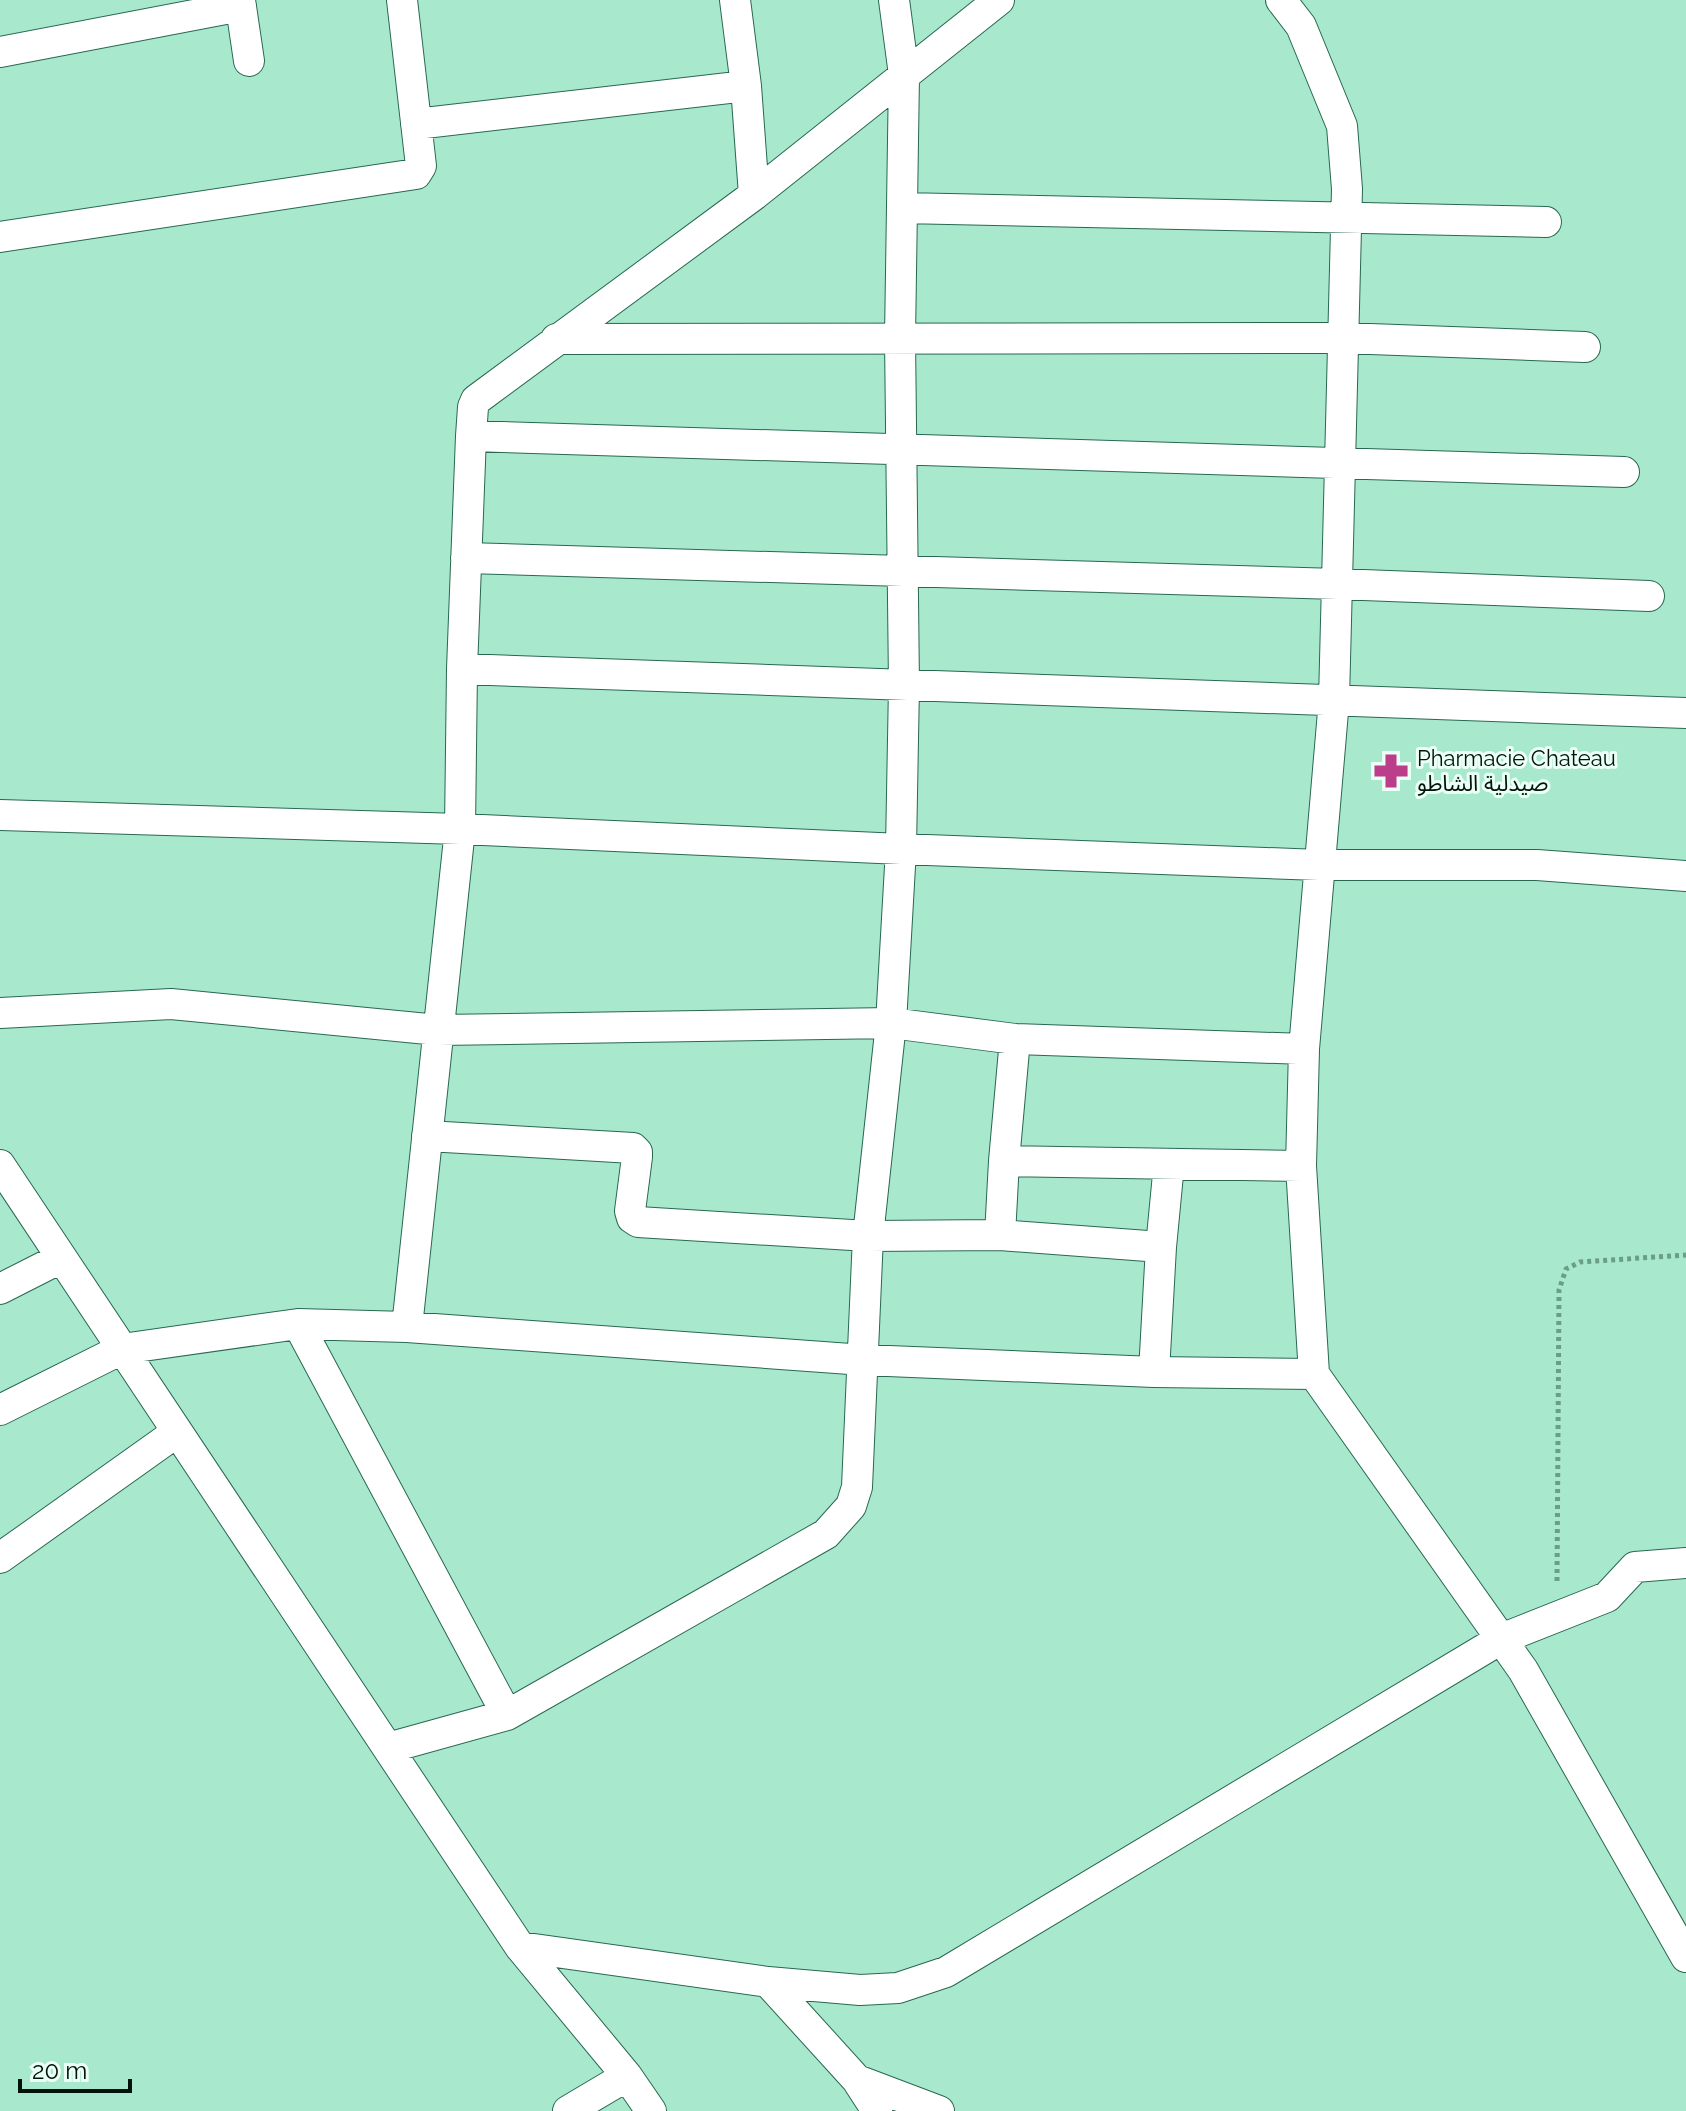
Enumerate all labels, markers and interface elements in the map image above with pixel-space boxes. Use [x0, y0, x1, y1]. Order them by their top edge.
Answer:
place label: Pharmacie Chateau صيدلية الشاطو [1417, 745, 1616, 796]
pharmacy icon: Pharmacie Chateau صيدلية الشاطو [1372, 752, 1410, 790]
scale bar [20, 2043, 130, 2093]
text: 20 m [32, 2056, 87, 2085]

